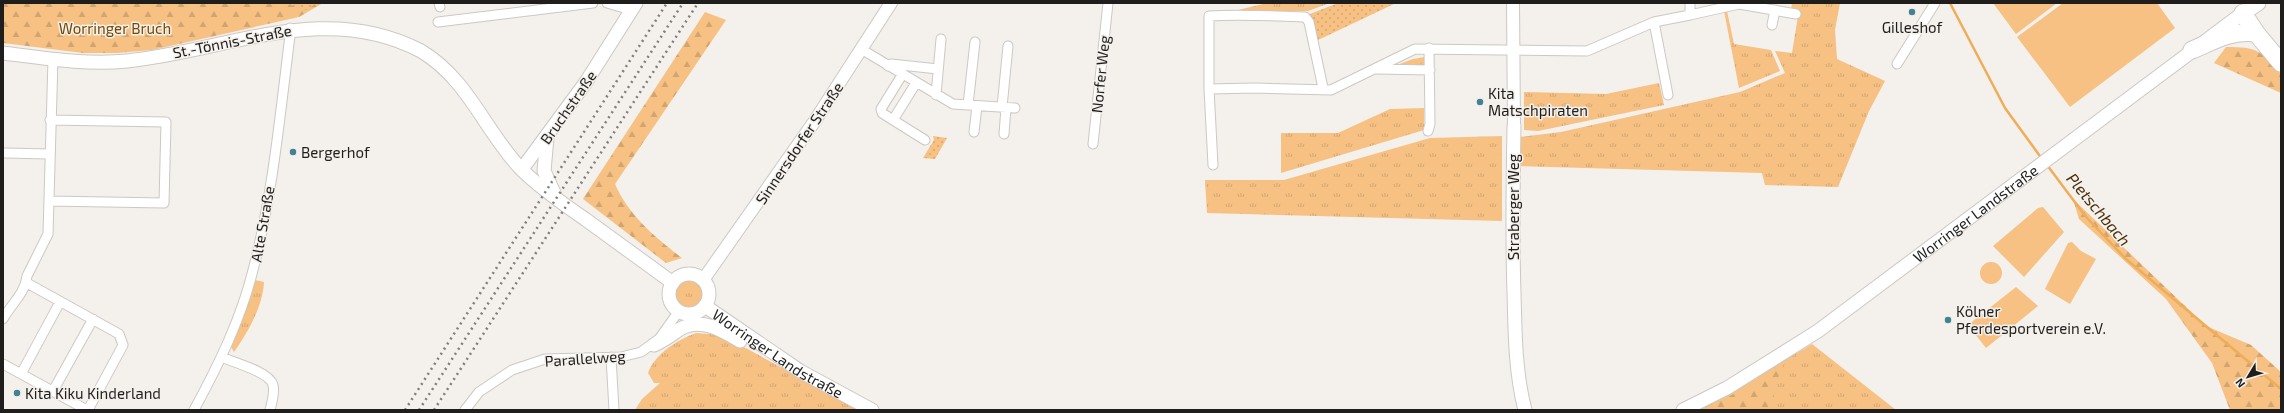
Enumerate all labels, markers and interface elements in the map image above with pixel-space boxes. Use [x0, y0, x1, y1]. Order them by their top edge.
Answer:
marker: Gilleshof [1907, 7, 1917, 17]
place label: Gilleshof [1882, 18, 1943, 36]
park label: Worringer Bruch [59, 19, 171, 37]
street label: St.-Tönnis-Straße [171, 21, 293, 61]
street label: Norfer Weg [1087, 34, 1113, 114]
street label: Bruchstraße [536, 67, 600, 147]
street label: Sinnersdorfer Straße [751, 78, 847, 208]
place label: Kita Matschpiraten [1488, 84, 1588, 119]
marker: Kita Matschpiraten [1475, 97, 1485, 107]
place label: Bergerhof [301, 143, 370, 161]
marker: Bergerhof [288, 147, 298, 157]
street label: Straberger Weg [1504, 153, 1522, 260]
street label: Worringer Landstraße [1909, 161, 2041, 266]
water label: Pletschbach [2063, 169, 2135, 249]
street label: Alte Straße [246, 184, 278, 264]
place label: Kölner Pferdesportverein e.V. [1956, 302, 2106, 337]
street label: Worringer Landstraße [709, 305, 846, 402]
marker: Kölner Pferdesportverein e.V. [1943, 315, 1953, 325]
street label: Parallelweg [544, 346, 627, 370]
north arrow [2228, 357, 2268, 397]
text: N [2232, 376, 2247, 391]
place label: Kita Kiku Kinderland [25, 384, 161, 402]
marker: Kita Kiku Kinderland [12, 388, 22, 398]

